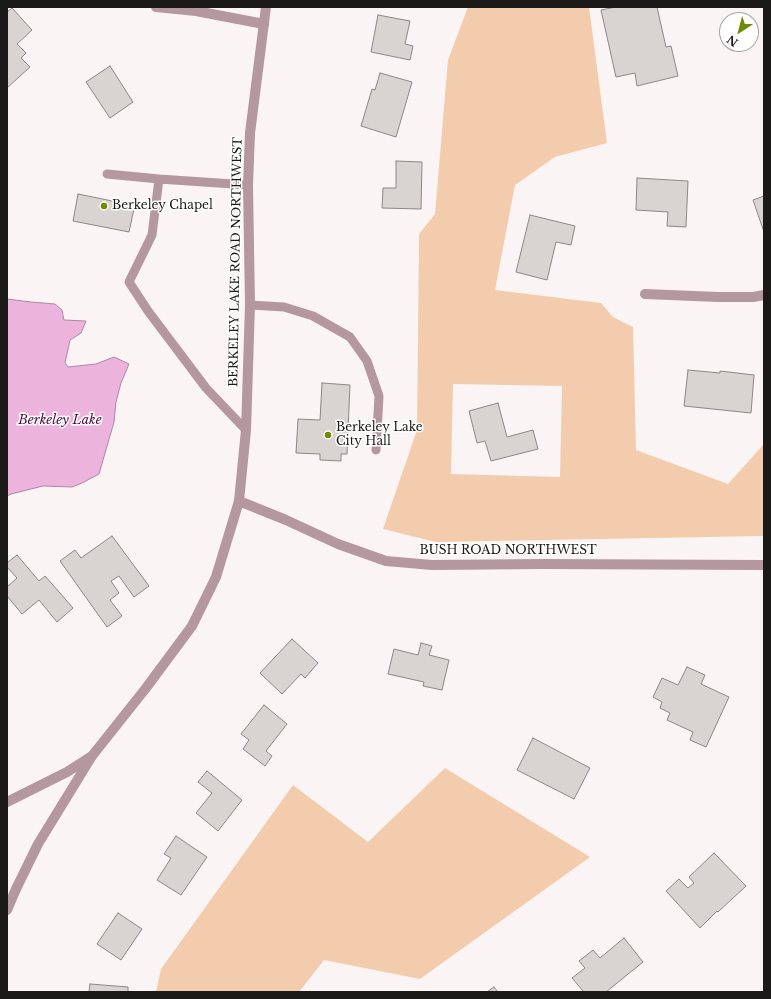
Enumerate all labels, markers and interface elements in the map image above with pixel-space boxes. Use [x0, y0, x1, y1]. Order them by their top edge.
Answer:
north arrow [719, 12, 759, 52]
text: N [724, 32, 741, 50]
street label: BERKELEY LAKE ROAD NORTHWEST [227, 137, 245, 387]
place label: Berkeley Chapel [112, 199, 213, 213]
marker: Berkeley Chapel [99, 201, 109, 211]
water label: Berkeley Lake [18, 412, 102, 428]
place label: Berkeley Lake City Hall [336, 421, 423, 449]
marker: Berkeley Lake City Hall [323, 430, 333, 440]
street label: BUSH ROAD NORTHWEST [419, 544, 597, 558]

